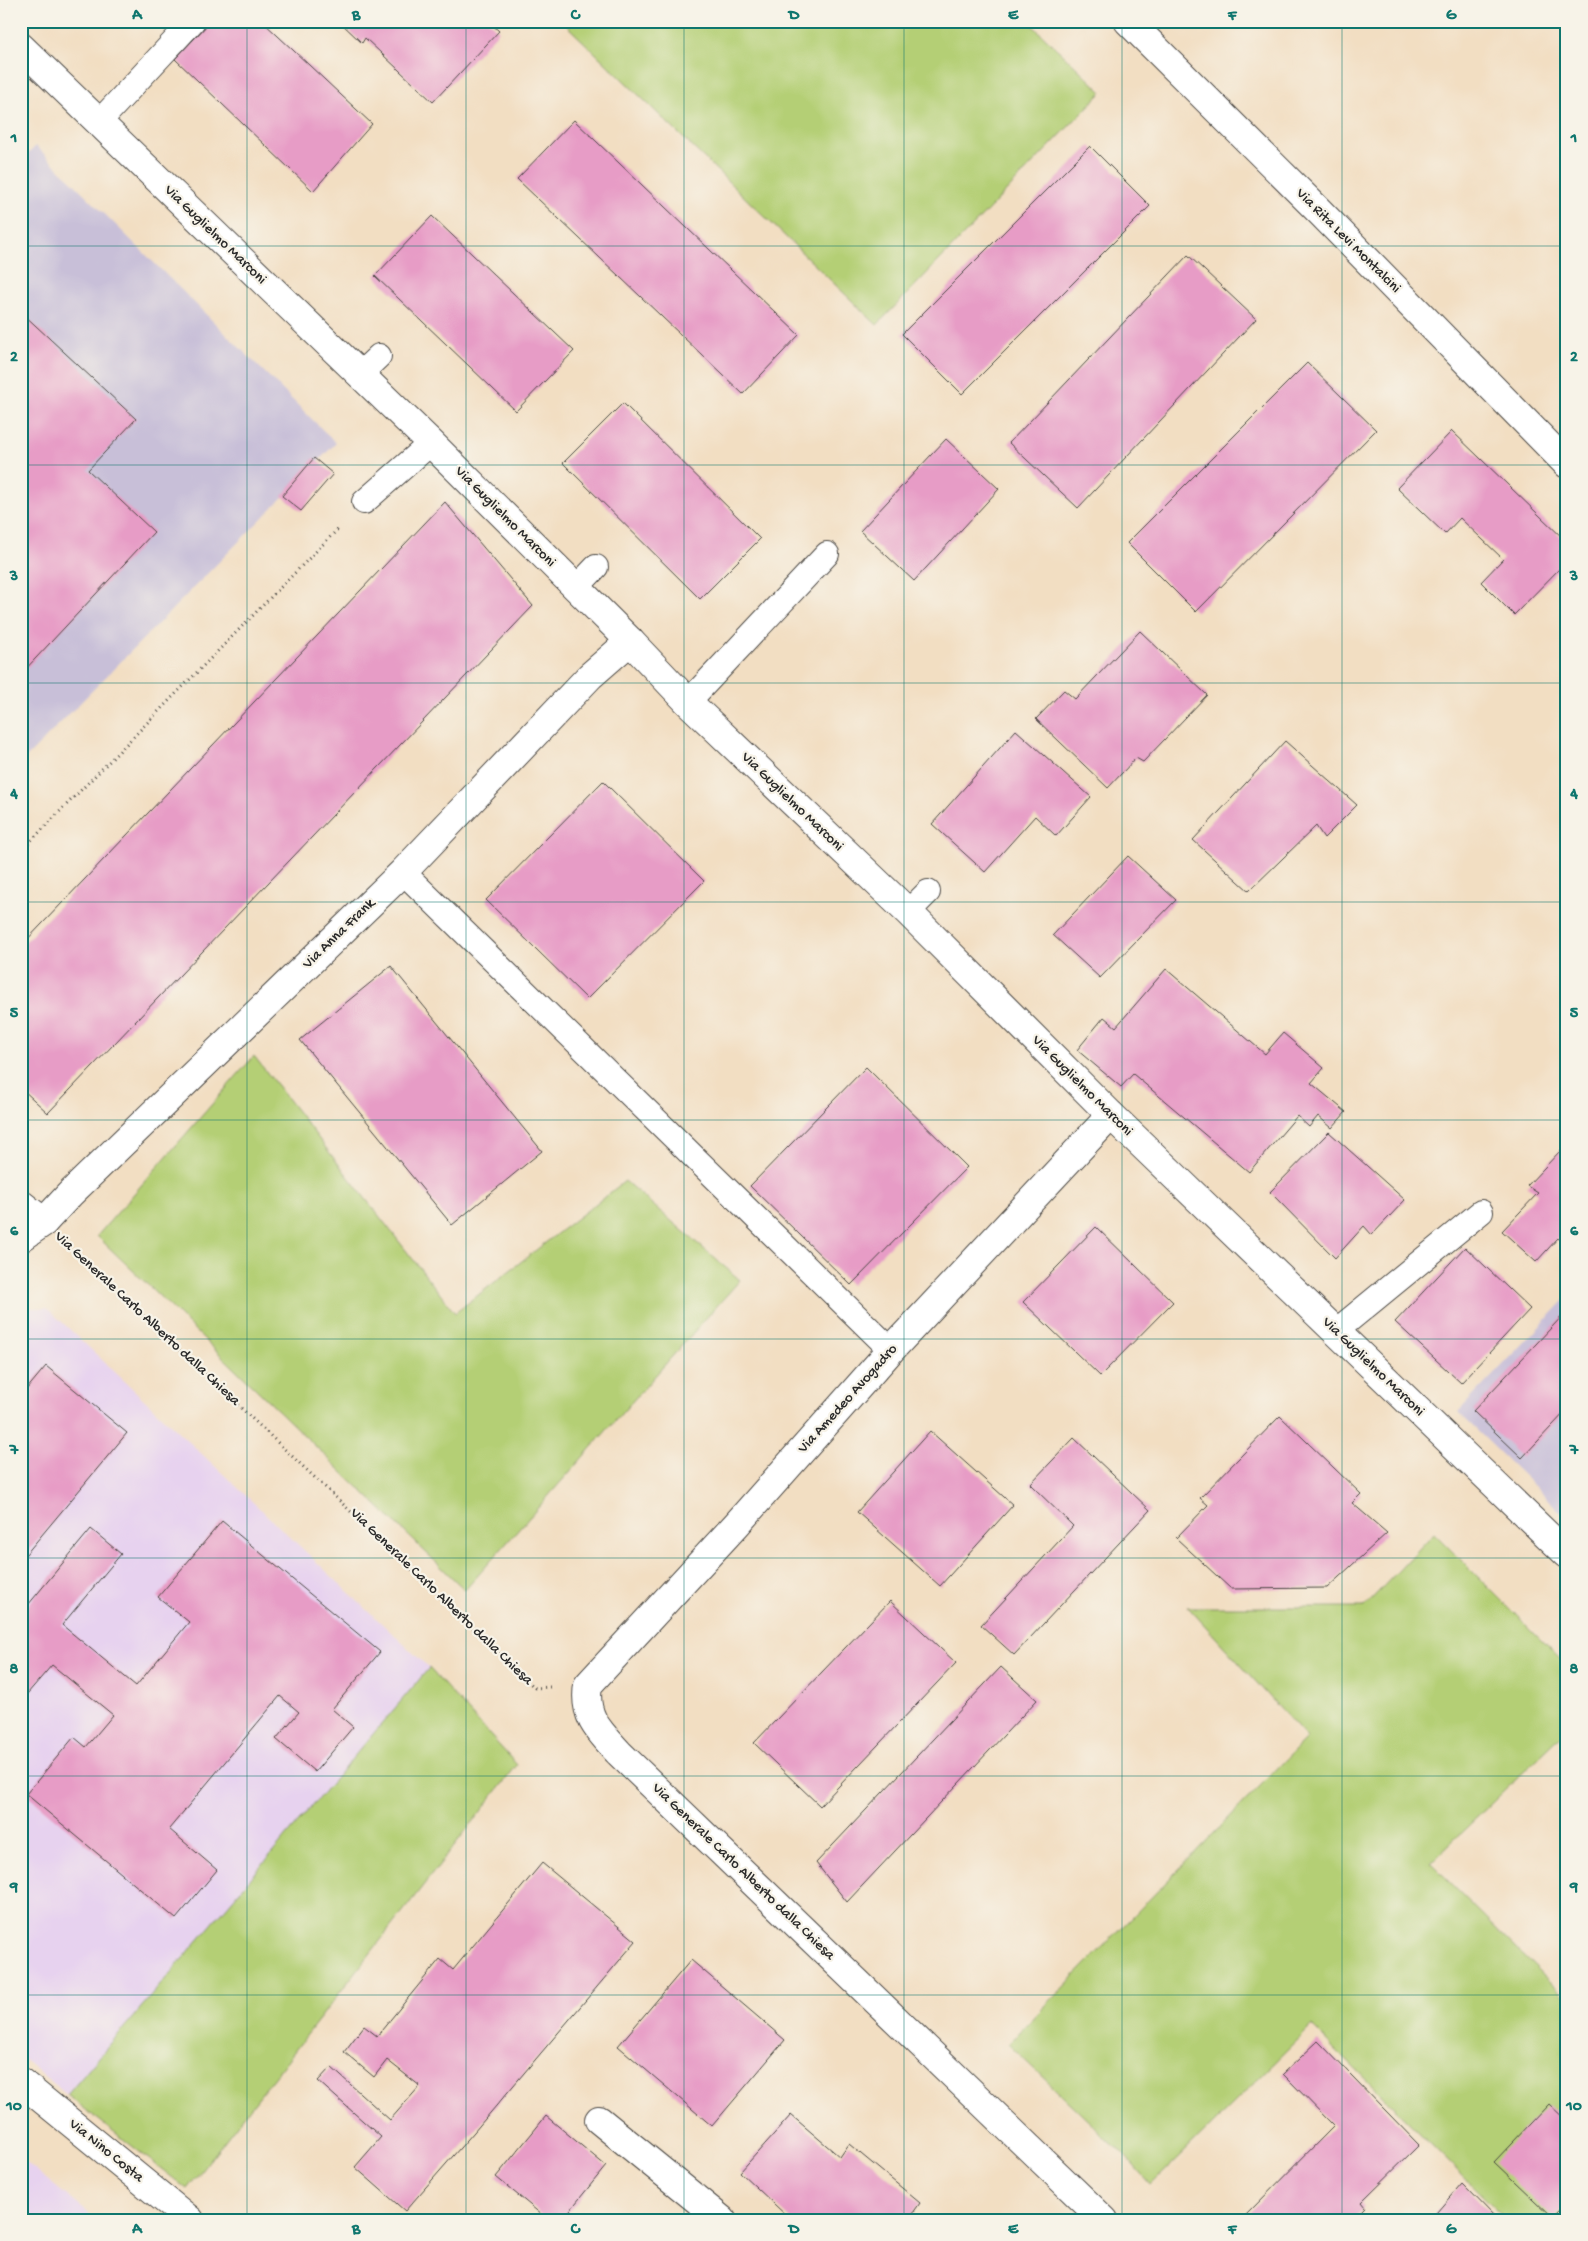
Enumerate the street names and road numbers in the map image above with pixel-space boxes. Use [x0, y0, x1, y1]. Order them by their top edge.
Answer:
street label: Via Guglielmo Marconi [159, 181, 270, 289]
street label: Via Rita Levi Montalcini [1291, 184, 1404, 297]
street label: Via Guglielmo Marconi [450, 462, 559, 571]
street label: Via Guglielmo Marconi [736, 748, 847, 856]
street label: Via Anna Frank [298, 894, 380, 974]
street label: Via Guglielmo Marconi [1027, 1031, 1136, 1140]
street label: Via Generale Carlo Alberto dalla Chiesa [50, 1227, 244, 1410]
street label: Via Guglielmo Marconi [1317, 1313, 1428, 1421]
street label: Via Amedeo Avogadro [794, 1341, 902, 1458]
street label: Via Generale Carlo Alberto dalla Chiesa [345, 1504, 537, 1690]
street label: Via Generale Carlo Alberto dalla Chiesa [647, 1779, 839, 1965]
street label: Via Nino Costa [64, 2115, 147, 2187]

